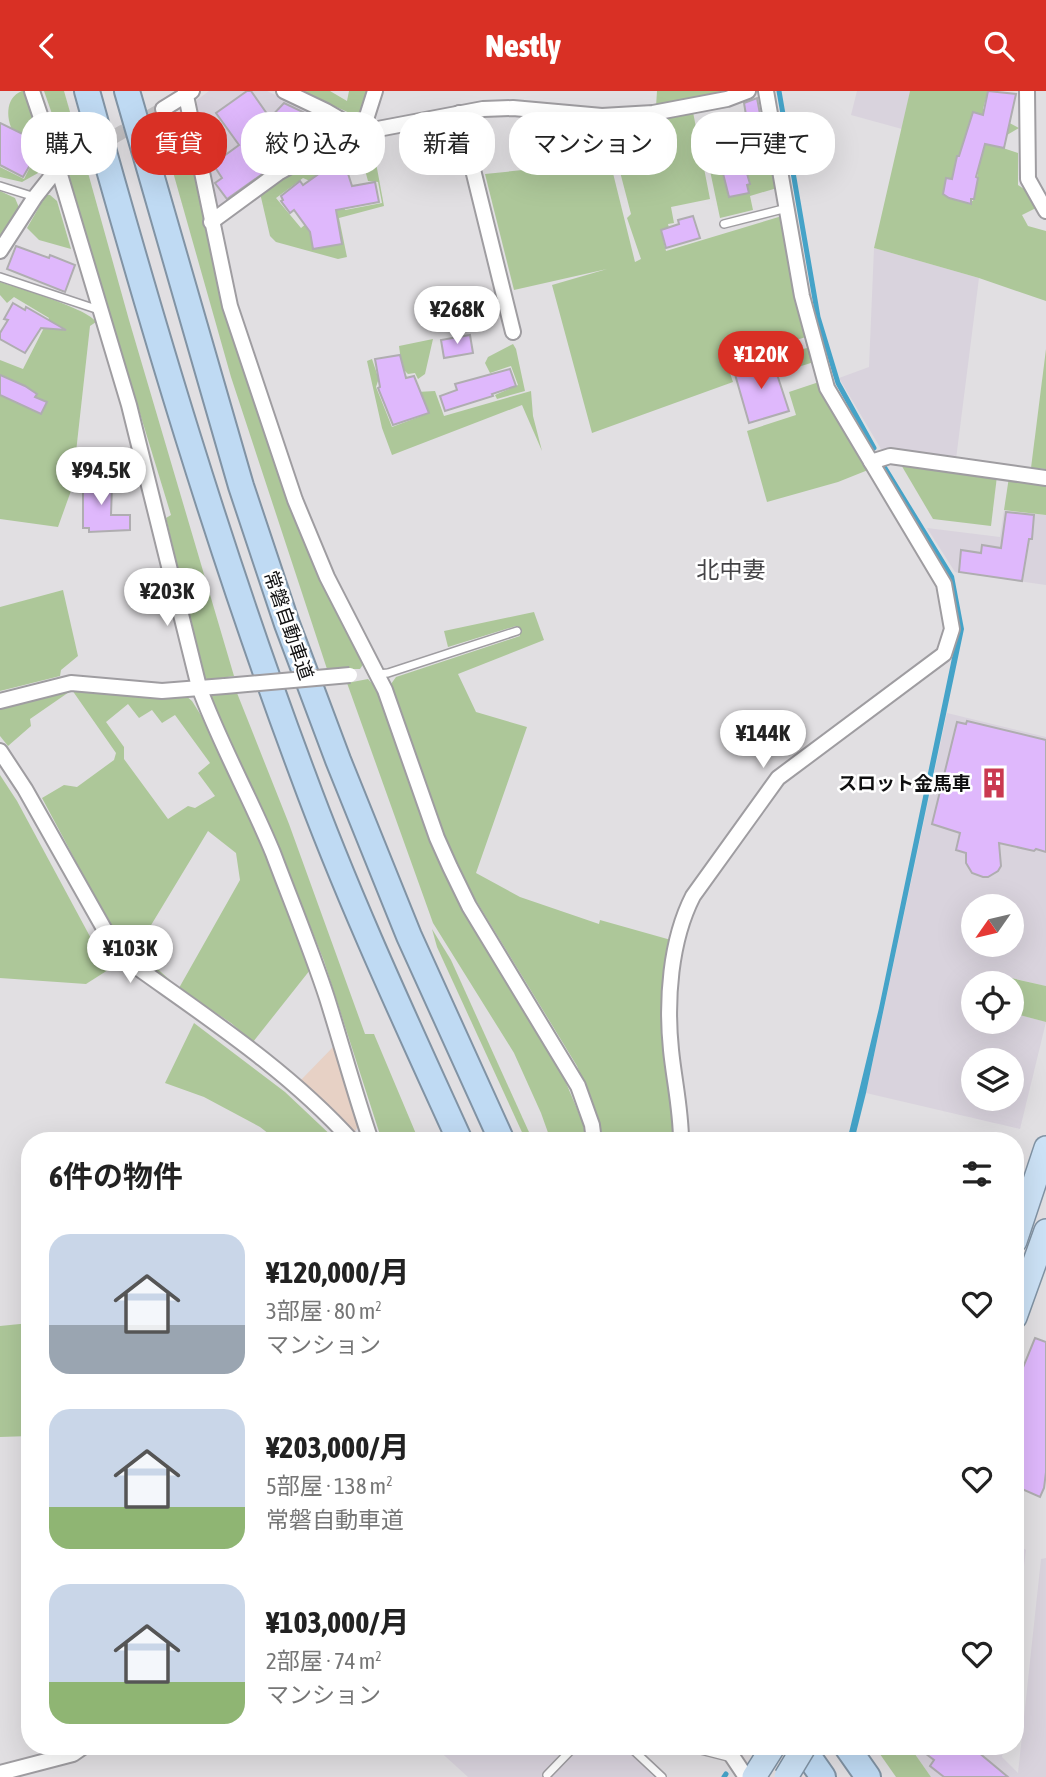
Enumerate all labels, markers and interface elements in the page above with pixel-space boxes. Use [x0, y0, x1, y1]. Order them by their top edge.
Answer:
icon: back [28, 27, 66, 65]
text: Nestly [485, 27, 561, 64]
icon: search [980, 27, 1018, 65]
chip: 購入 [21, 112, 117, 175]
chip: 賃貸 [131, 112, 227, 175]
chip: 絞り込み [241, 112, 385, 175]
chip: 新着 [399, 112, 495, 175]
chip: マンション [509, 112, 677, 175]
chip: 一戸建て [691, 112, 835, 175]
pin: ¥268K [408, 287, 506, 346]
text: ¥268K [430, 296, 484, 322]
pin: ¥120K [712, 331, 810, 391]
text: ¥120K [734, 341, 788, 367]
pin: ¥94.5K [44, 447, 158, 507]
text: ¥94.5K [72, 457, 130, 483]
district label: 北中妻 [697, 557, 766, 583]
pin: ¥203K [118, 568, 216, 628]
street label: 常磐自動車道 [260, 568, 318, 682]
text: ¥203K [140, 578, 194, 604]
pin: ¥144K [714, 711, 812, 770]
text: ¥144K [736, 720, 790, 746]
building icon: スロット金馬車 [977, 766, 1011, 800]
place label: スロット金馬車 [838, 772, 971, 794]
north arrow [961, 894, 1024, 957]
map controls [961, 894, 1024, 1111]
pin: ¥103K [81, 925, 179, 985]
text: ¥103K [103, 935, 157, 961]
button: locate [961, 971, 1024, 1034]
button: layers [961, 1048, 1024, 1111]
icon: filters [958, 1155, 996, 1193]
text: 6件の物件 [49, 1159, 183, 1193]
text: ¥120,000/月 [266, 1255, 409, 1289]
icon: home [105, 1262, 189, 1346]
icon: heart [958, 1285, 996, 1323]
text: 3部屋 · 80 m² [266, 1298, 382, 1324]
text: マンション [266, 1332, 381, 1358]
text: ¥203,000/月 [266, 1430, 409, 1464]
icon: home [105, 1437, 189, 1521]
icon: heart [958, 1460, 996, 1498]
text: 5部屋 · 138 m² [266, 1473, 393, 1499]
text: 常磐自動車道 [266, 1507, 404, 1533]
text: ¥103,000/月 [266, 1605, 409, 1639]
icon: home [105, 1612, 189, 1696]
icon: heart [958, 1635, 996, 1673]
text: 2部屋 · 74 m² [266, 1648, 382, 1674]
text: マンション [266, 1682, 381, 1708]

